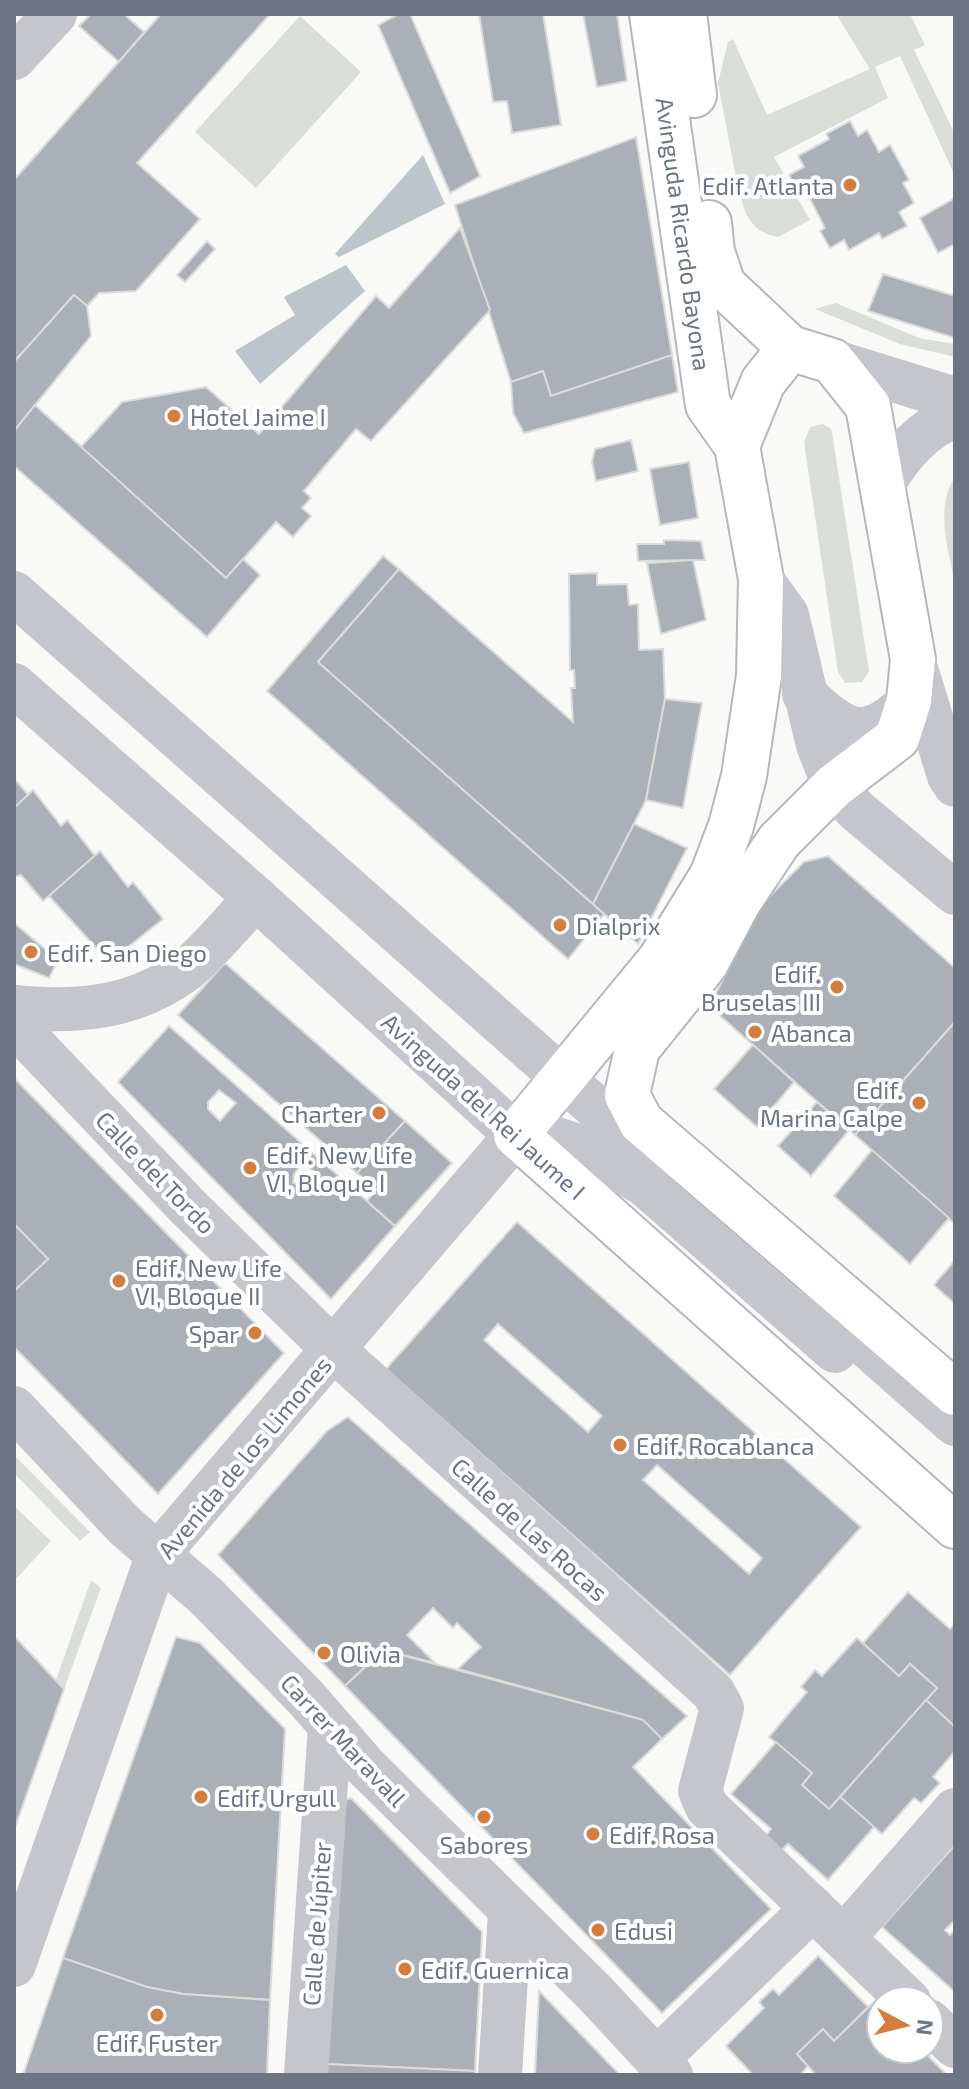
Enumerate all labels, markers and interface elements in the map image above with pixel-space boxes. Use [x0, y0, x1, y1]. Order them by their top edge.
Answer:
street label: Avinguda Ricardo Bayona [650, 96, 718, 372]
place label: Edif. Atlanta [702, 171, 834, 200]
marker: Edif. Atlanta [841, 176, 859, 194]
place label: Hotel Jaime I [190, 402, 326, 431]
marker: Hotel Jaime I [165, 407, 183, 425]
place label: Dialprix [576, 911, 661, 940]
marker: Dialprix [551, 916, 569, 934]
place label: Edif. San Diego [47, 938, 207, 967]
marker: Edif. San Diego [22, 943, 40, 961]
place label: Edif. Bruselas III [701, 959, 821, 1016]
marker: Edif. Bruselas III [828, 978, 846, 996]
street label: Avinguda del Rei Jaume I [376, 1007, 592, 1205]
place label: Abanca [771, 1018, 852, 1047]
marker: Abanca [746, 1023, 764, 1041]
place label: Edif. Marina Calpe [760, 1075, 903, 1132]
marker: Edif. Marina Calpe [910, 1094, 928, 1112]
place label: Charter [281, 1099, 363, 1128]
marker: Charter [370, 1104, 388, 1122]
street label: Calle del Tordo [90, 1105, 222, 1239]
place label: Edif. New Life VI, Bloque I [266, 1140, 413, 1197]
marker: Edif. New Life VI, Bloque I [241, 1159, 259, 1177]
place label: Edif. New Life VI, Bloque II [135, 1253, 282, 1310]
marker: Edif. New Life VI, Bloque II [110, 1272, 128, 1290]
place label: Spar [189, 1319, 239, 1348]
marker: Spar [246, 1324, 264, 1342]
street label: Avenida de los Limones [151, 1350, 337, 1564]
place label: Edif. Rocablanca [636, 1431, 814, 1460]
marker: Edif. Rocablanca [611, 1436, 629, 1454]
street label: Calle de Las Rocas [446, 1451, 614, 1607]
place label: Olivia [340, 1639, 401, 1668]
marker: Olivia [315, 1644, 333, 1662]
street label: Carrer Maravall [275, 1668, 413, 1812]
place label: Edif. Urgull [217, 1783, 336, 1812]
marker: Edif. Urgull [192, 1788, 210, 1806]
marker: Sabores [475, 1808, 493, 1826]
place label: Edif. Rosa [609, 1820, 715, 1849]
marker: Edif. Rosa [584, 1825, 602, 1843]
place label: Sabores [440, 1830, 528, 1859]
street label: Calle de Júpiter [296, 1841, 336, 2007]
place label: Edusi [614, 1916, 673, 1945]
marker: Edusi [589, 1921, 607, 1939]
place label: Edif. Guernica [421, 1955, 569, 1984]
marker: Edif. Guernica [396, 1960, 414, 1978]
north arrow [865, 1985, 945, 2065]
marker: Edif. Fuster [148, 2006, 166, 2024]
text: N [912, 2018, 940, 2037]
place label: Edif. Fuster [96, 2028, 219, 2057]

